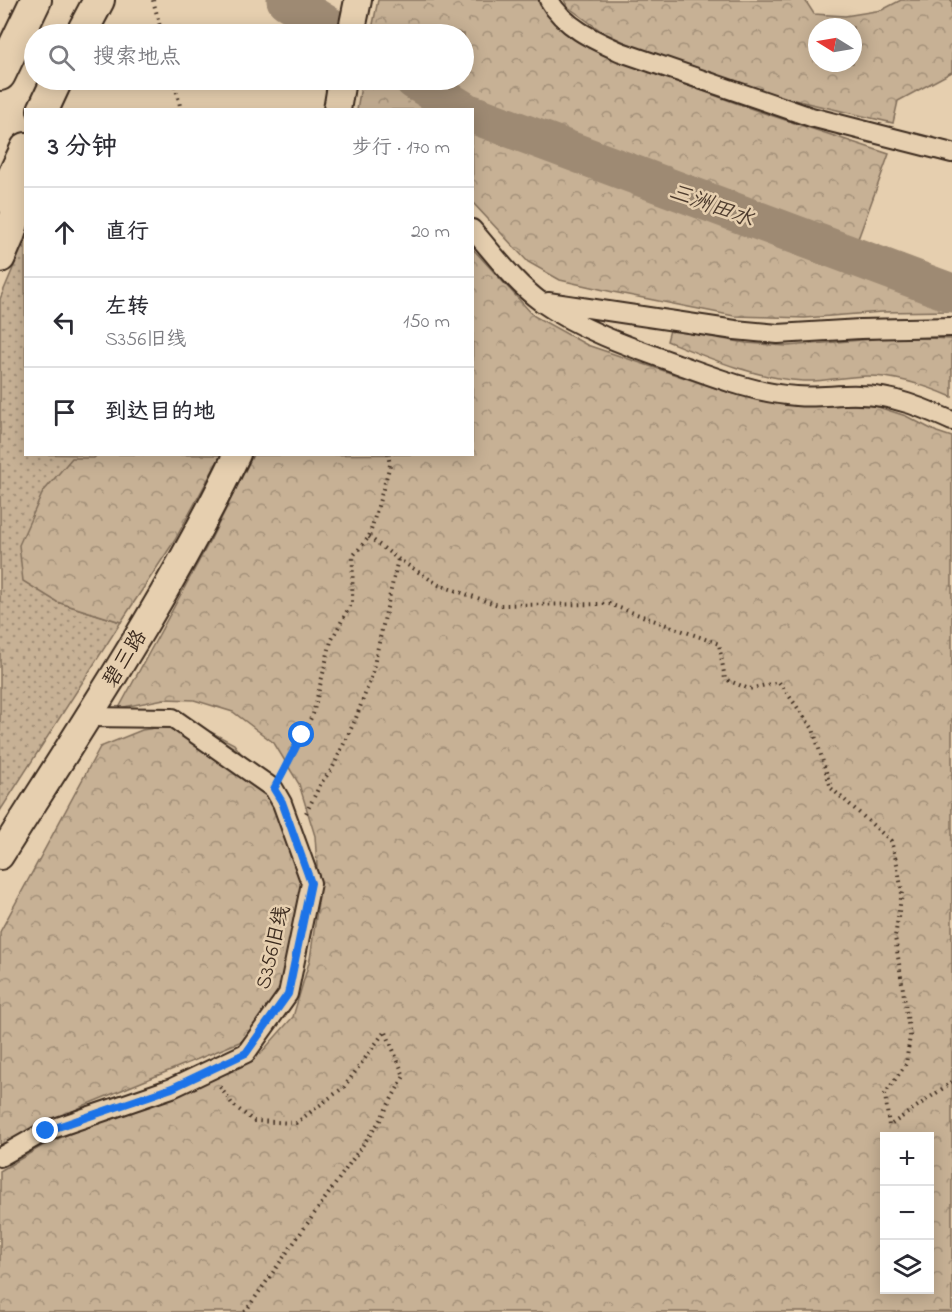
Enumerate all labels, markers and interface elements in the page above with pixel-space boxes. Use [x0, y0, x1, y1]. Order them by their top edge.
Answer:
north arrow [808, 18, 862, 72]
search box [24, 24, 474, 90]
icon: search [45, 41, 78, 74]
text: 搜索地点 [93, 42, 181, 74]
text: 3 分钟 [48, 129, 117, 167]
text: 步行 · 170 m [352, 134, 450, 163]
water label: 三洲田水 [664, 177, 759, 237]
icon: ahead [48, 216, 81, 249]
text: 直行 [105, 217, 149, 249]
text: 20 m [411, 218, 450, 247]
text: 左转 [105, 292, 149, 324]
icon: left [48, 306, 81, 339]
text: 150 m [403, 308, 450, 337]
text: S356旧线 [105, 326, 186, 355]
icon: arrive [48, 396, 81, 429]
text: 到达目的地 [105, 397, 215, 429]
street label: 碧三路 [96, 624, 155, 694]
route start [288, 721, 314, 747]
street label: S356旧线 [249, 902, 299, 993]
route end [32, 1117, 58, 1143]
map controls [880, 1132, 934, 1294]
button: + [880, 1132, 934, 1186]
button: − [880, 1186, 934, 1240]
button: layers [880, 1240, 934, 1294]

